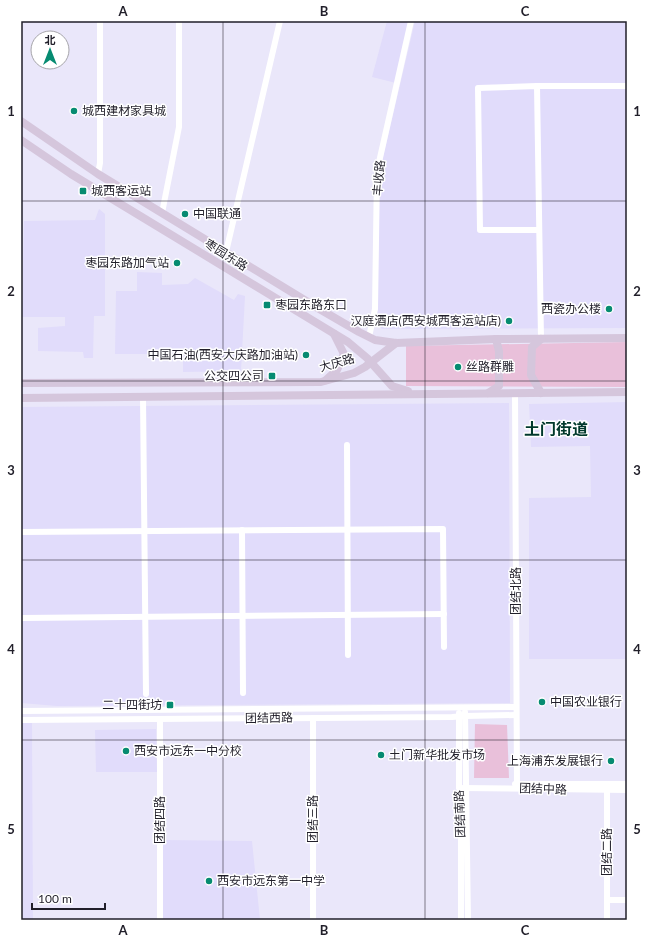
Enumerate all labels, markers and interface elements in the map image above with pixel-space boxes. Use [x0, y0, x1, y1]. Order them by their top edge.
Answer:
text: A [117, 3, 128, 19]
text: B [320, 3, 329, 19]
text: C [521, 3, 530, 19]
north arrow [30, 30, 70, 70]
text: 北 [45, 33, 56, 46]
text: 1 [7, 103, 15, 119]
place label: 城西建材家具城 [82, 103, 166, 118]
text: 1 [633, 103, 641, 119]
marker: 城西建材家具城 [69, 106, 79, 116]
street label: 丰收路 [369, 159, 388, 197]
place label: 城西客运站 [91, 183, 151, 198]
marker: 城西客运站 [78, 186, 88, 196]
place label: 中国联通 [193, 206, 241, 221]
marker: 中国联通 [180, 209, 190, 219]
street label: 枣园东路 [202, 235, 251, 274]
place label: 枣园东路加气站 [85, 255, 169, 270]
marker: 枣园东路加气站 [172, 258, 182, 268]
text: 2 [7, 283, 15, 299]
text: 2 [633, 283, 641, 299]
place label: 枣园东路东口 [275, 297, 347, 312]
marker: 枣园东路东口 [262, 300, 272, 310]
place label: 西瓷办公楼 [541, 301, 601, 316]
marker: 西瓷办公楼 [604, 304, 614, 314]
place label: 汉庭酒店(西安城西客运站店) [351, 313, 501, 328]
marker: 汉庭酒店(西安城西客运站店) [504, 316, 514, 326]
place label: 中国石油(西安大庆路加油站) [148, 347, 298, 362]
marker: 中国石油(西安大庆路加油站) [301, 350, 311, 360]
street label: 大庆路 [317, 350, 356, 375]
place label: 丝路群雕 [466, 359, 514, 374]
marker: 丝路群雕 [453, 362, 463, 372]
place label: 公交四公司 [204, 368, 264, 383]
marker: 公交四公司 [267, 371, 277, 381]
district label: 土门街道 [524, 419, 588, 438]
text: 3 [7, 462, 15, 478]
text: 3 [633, 462, 641, 478]
street label: 团结北路 [508, 567, 523, 615]
text: 4 [7, 641, 15, 657]
text: 4 [633, 641, 641, 657]
place label: 中国农业银行 [550, 694, 622, 709]
place label: 二十四街坊 [102, 697, 162, 712]
marker: 中国农业银行 [537, 697, 547, 707]
marker: 二十四街坊 [165, 700, 175, 710]
street label: 团结西路 [245, 710, 293, 725]
place label: 西安市远东一中分校 [134, 743, 242, 758]
marker: 西安市远东一中分校 [121, 746, 131, 756]
place label: 土门新华批发市场 [389, 747, 485, 762]
marker: 土门新华批发市场 [376, 750, 386, 760]
place label: 上海浦东发展银行 [507, 753, 603, 768]
marker: 上海浦东发展银行 [606, 756, 616, 766]
street label: 团结中路 [519, 780, 567, 797]
street label: 团结南路 [451, 790, 468, 838]
street label: 团结三路 [305, 795, 320, 843]
street label: 团结四路 [152, 796, 167, 844]
text: 5 [7, 821, 15, 837]
text: 5 [633, 821, 641, 837]
street label: 团结二路 [599, 828, 614, 876]
place label: 西安市远东第一中学 [217, 873, 325, 888]
marker: 西安市远东第一中学 [204, 876, 214, 886]
scale bar [32, 885, 105, 911]
text: 100 m [38, 891, 72, 906]
text: A [117, 922, 128, 938]
text: B [320, 922, 329, 938]
text: C [521, 922, 530, 938]

